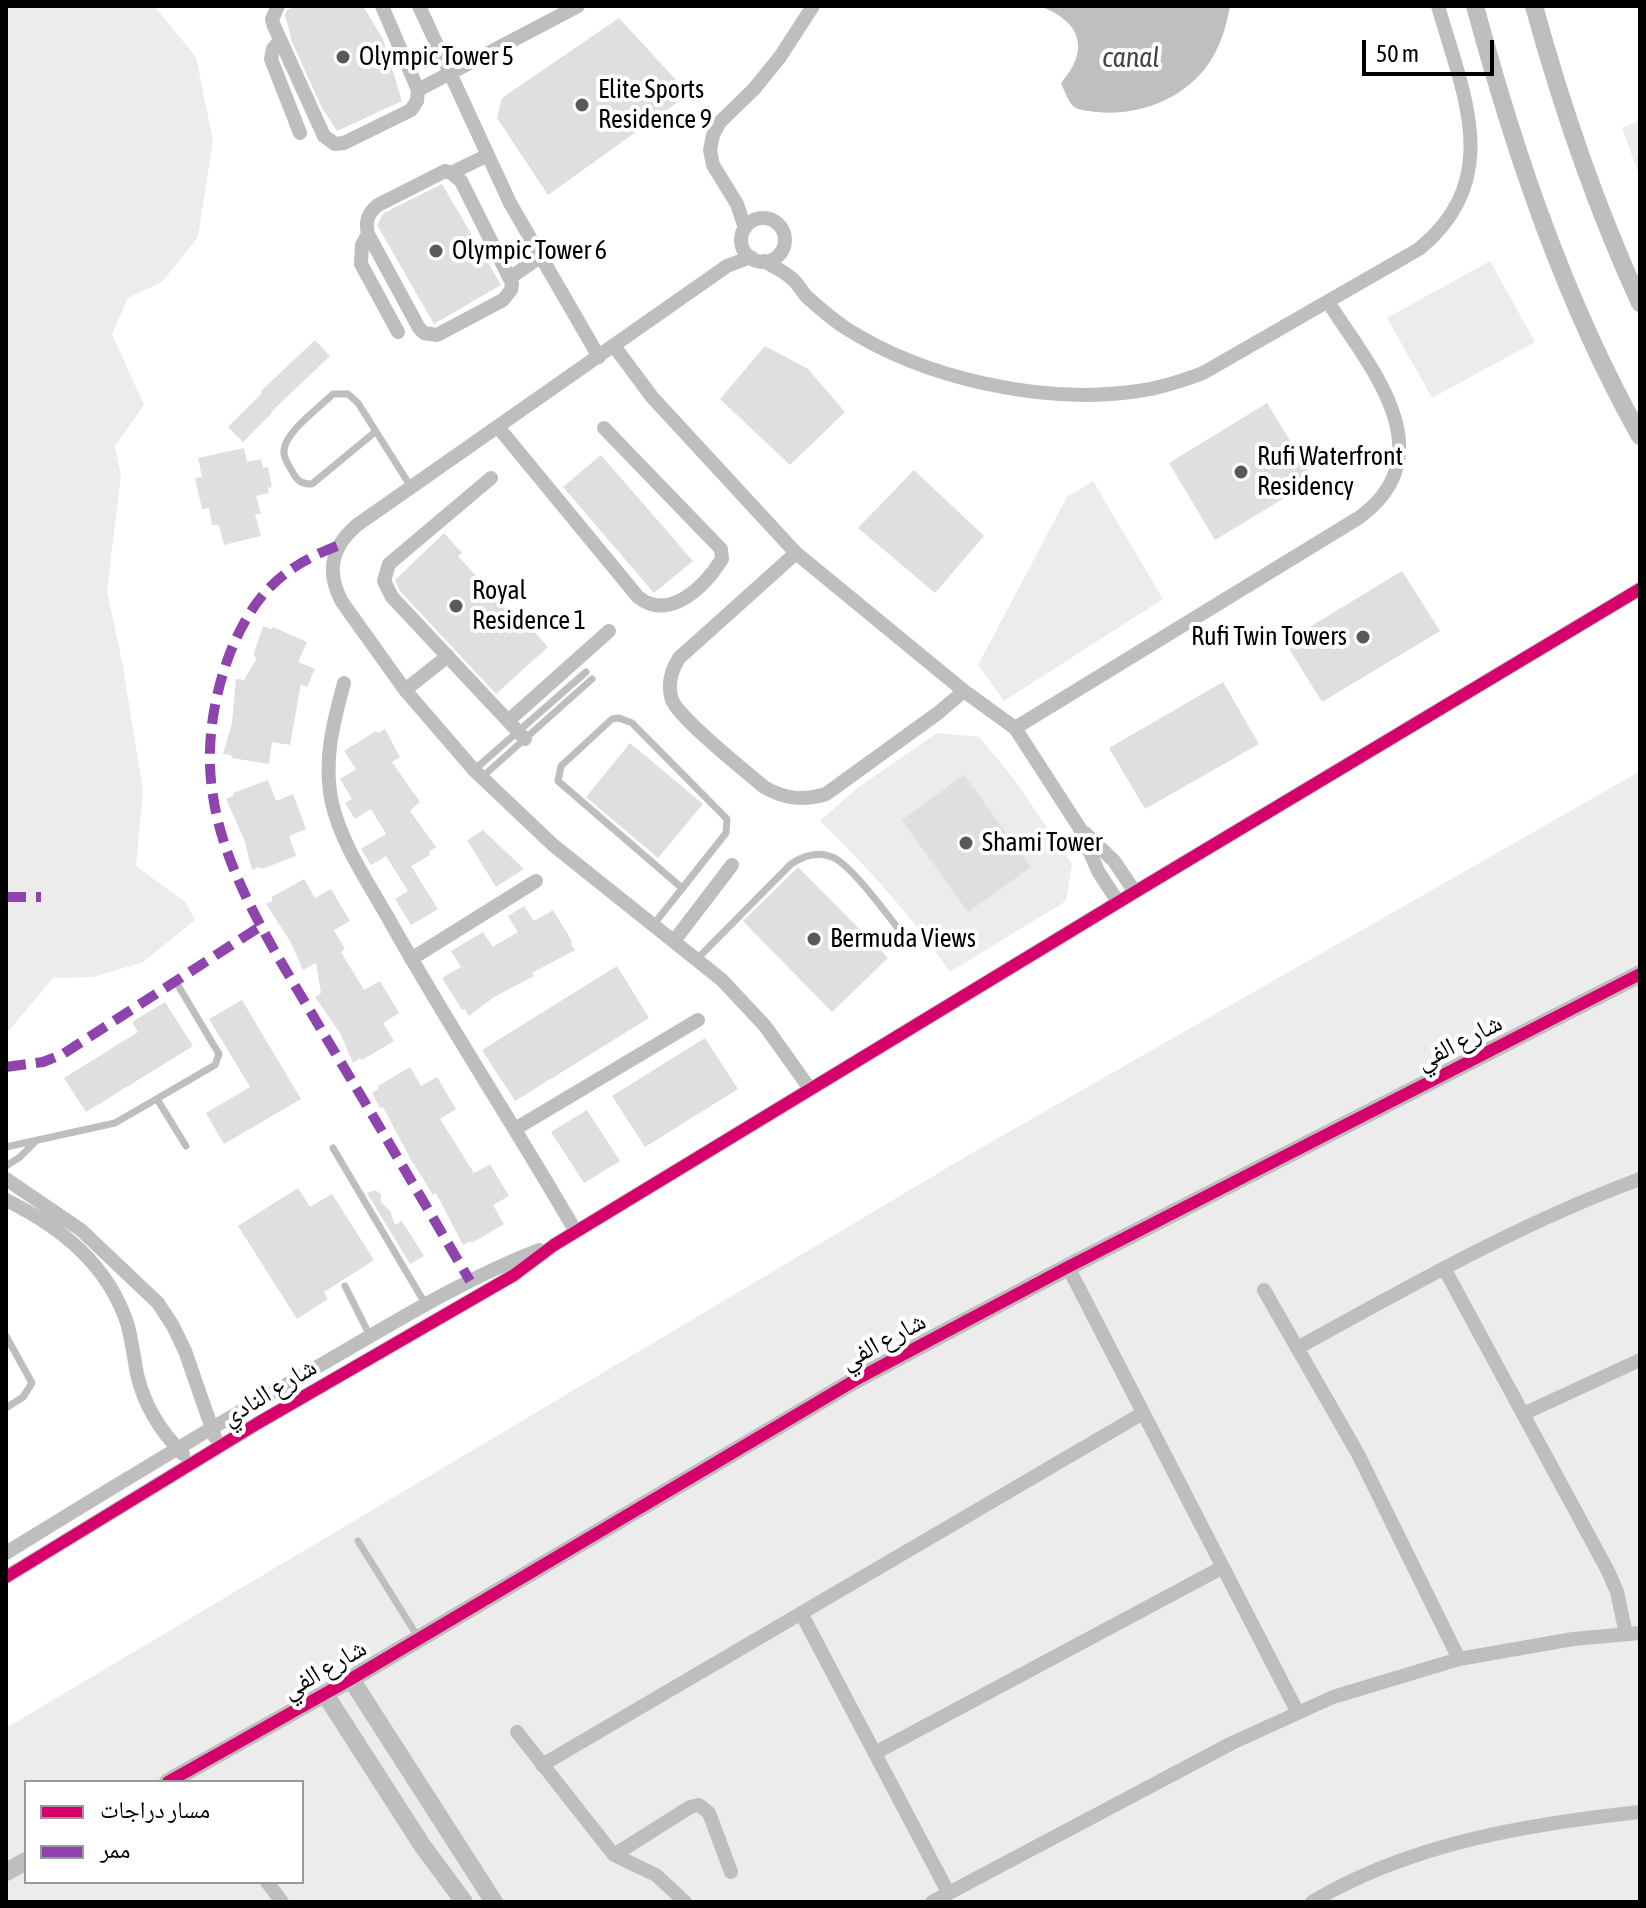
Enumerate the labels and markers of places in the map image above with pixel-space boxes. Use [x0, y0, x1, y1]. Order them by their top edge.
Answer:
place label: Olympic Tower 5 [359, 41, 514, 73]
marker: Olympic Tower 5 [334, 48, 352, 66]
place label: Elite Sports Residence 9 [598, 74, 712, 136]
marker: Elite Sports Residence 9 [573, 96, 591, 114]
place label: Olympic Tower 6 [452, 235, 607, 267]
marker: Olympic Tower 6 [427, 242, 445, 260]
place label: Rufi Waterfront Residency [1257, 441, 1403, 502]
marker: Rufi Waterfront Residency [1232, 463, 1250, 481]
place label: Royal Residence 1 [472, 575, 586, 636]
marker: Royal Residence 1 [447, 597, 465, 615]
place label: Rufi Twin Towers [1191, 621, 1347, 653]
marker: Rufi Twin Towers [1354, 628, 1372, 646]
place label: Shami Tower [982, 827, 1102, 859]
marker: Shami Tower [957, 834, 975, 852]
place label: Bermuda Views [830, 923, 976, 955]
marker: Bermuda Views [805, 930, 823, 948]

